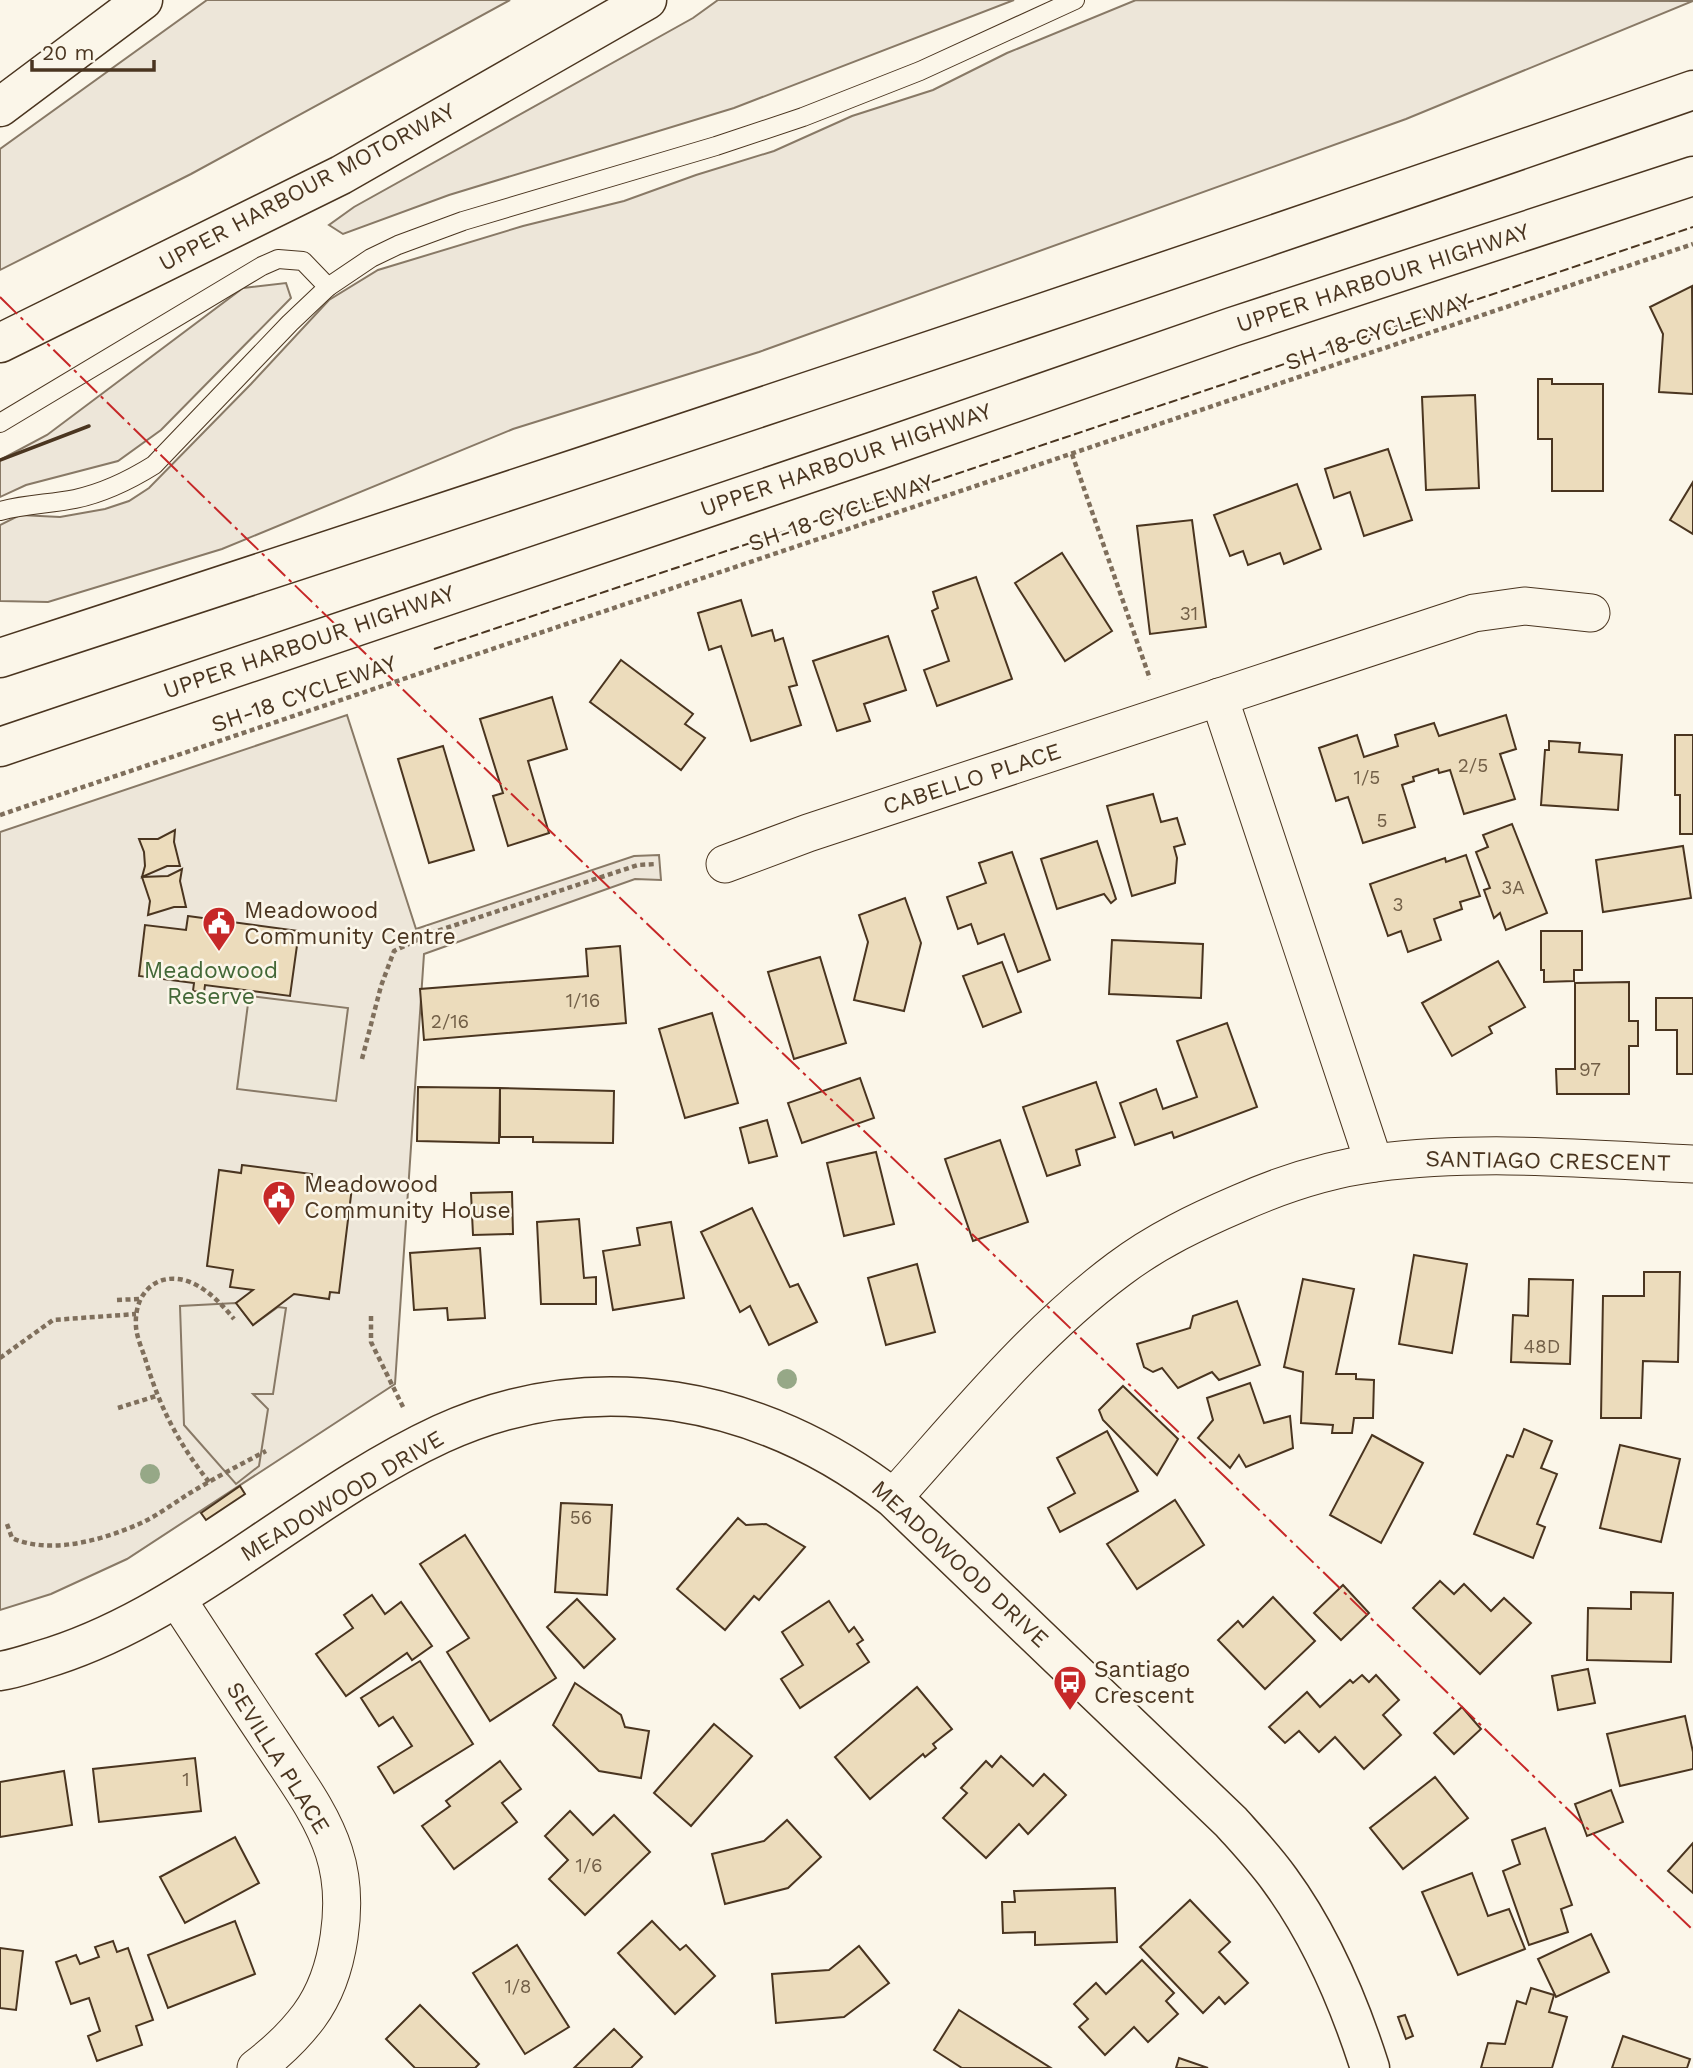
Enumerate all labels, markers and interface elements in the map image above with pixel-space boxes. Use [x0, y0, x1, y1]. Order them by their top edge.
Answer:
scale bar [32, 28, 154, 72]
text: 20 m [42, 40, 94, 65]
street label: UPPER HARBOUR MOTORWAY [154, 97, 460, 277]
street label: UPPER HARBOUR HIGHWAY [1233, 218, 1533, 338]
street label: SH-18 CYCLEWAY [1282, 288, 1474, 376]
street label: UPPER HARBOUR HIGHWAY [697, 397, 995, 523]
street label: SH-18 CYCLEWAY [745, 469, 937, 557]
street label: UPPER HARBOUR HIGHWAY [160, 579, 458, 705]
house number: 31 [1180, 602, 1198, 625]
street label: SH-18 CYCLEWAY [208, 650, 400, 738]
street label: CABELLO PLACE [880, 737, 1064, 821]
house number: 2/5 [1458, 754, 1488, 777]
house number: 1/5 [1354, 766, 1380, 789]
house number: 5 [1376, 809, 1388, 832]
house number: 3A [1501, 876, 1525, 899]
house number: 3 [1392, 893, 1404, 916]
place label: Meadowood Community Centre [244, 897, 456, 950]
public building icon: Meadowood Community Centre [200, 904, 238, 953]
park label: Meadowood Reserve [144, 957, 278, 1010]
house number: 1/16 [566, 989, 600, 1012]
house number: 2/16 [431, 1010, 469, 1033]
house number: 97 [1579, 1058, 1601, 1081]
street label: SANTIAGO CRESCENT [1425, 1145, 1671, 1177]
place label: Meadowood Community House [304, 1171, 511, 1224]
public building icon: Meadowood Community House [260, 1178, 298, 1227]
house number: 48D [1523, 1335, 1561, 1358]
street label: MEADOWOOD DRIVE [236, 1425, 448, 1567]
street label: MEADOWOOD DRIVE [866, 1475, 1054, 1653]
house number: 56 [570, 1506, 592, 1529]
place label: Santiago Crescent [1094, 1656, 1194, 1709]
bus stop icon: Santiago Crescent [1051, 1663, 1089, 1712]
street label: SEVILLA PLACE [221, 1677, 335, 1839]
house number: 1 [182, 1768, 190, 1791]
house number: 1/6 [576, 1854, 602, 1877]
house number: 1/8 [504, 1975, 532, 1998]

